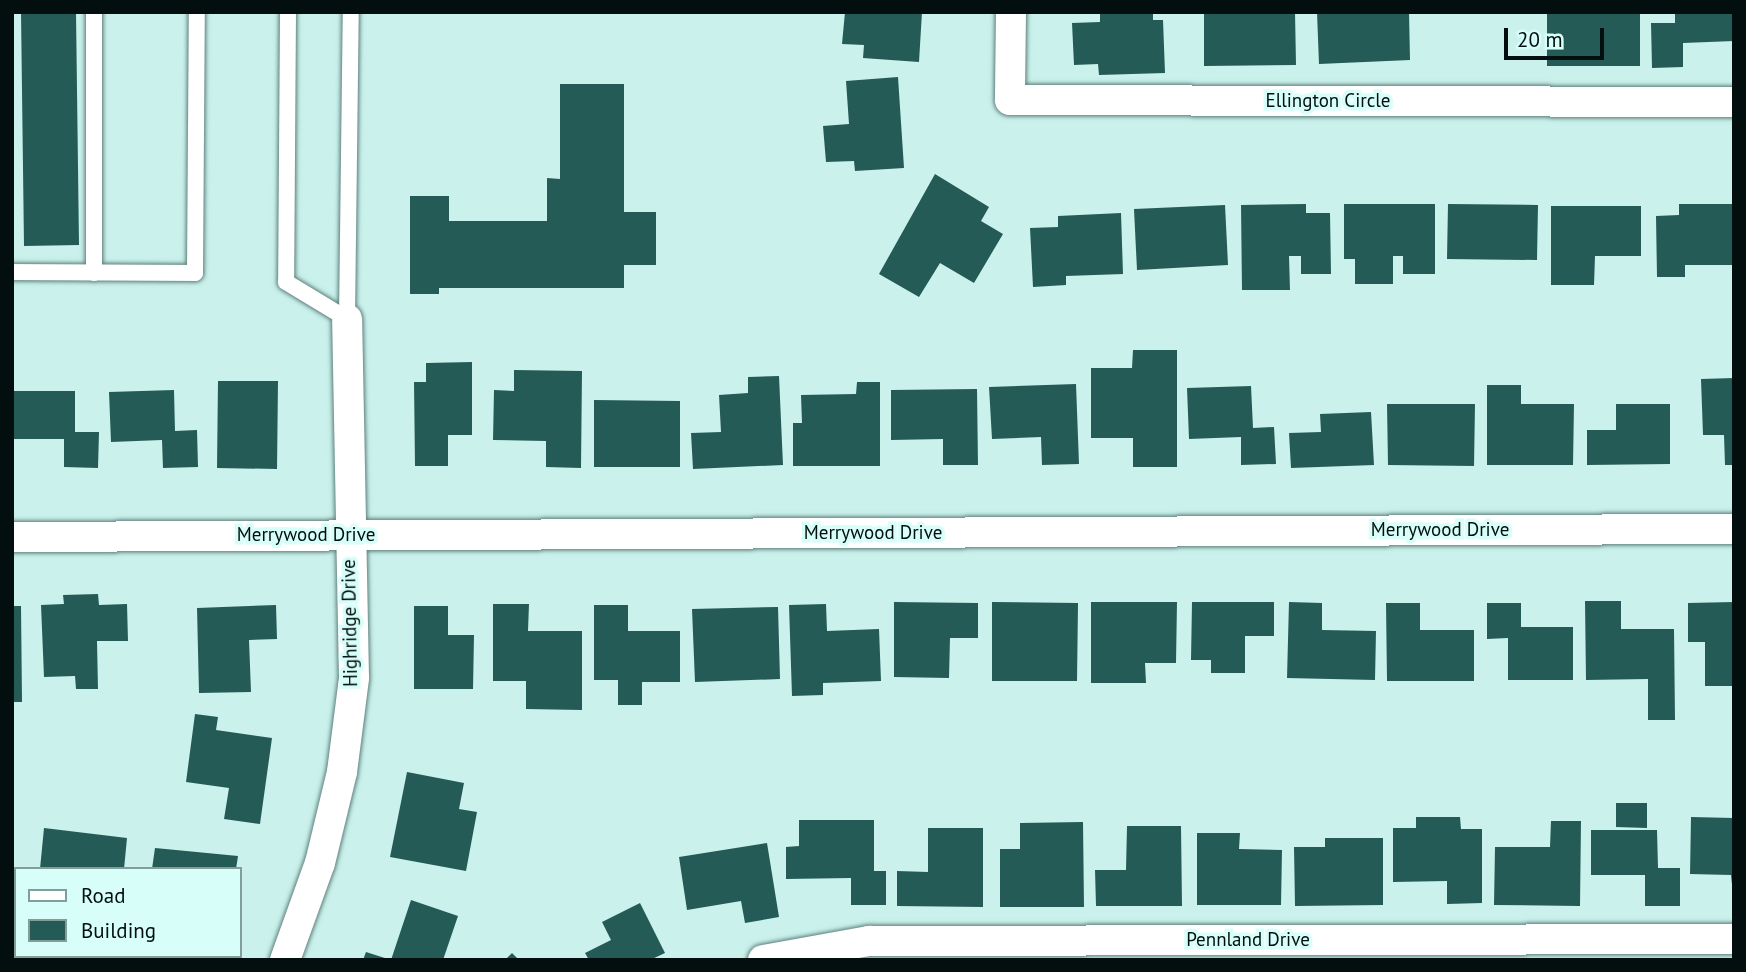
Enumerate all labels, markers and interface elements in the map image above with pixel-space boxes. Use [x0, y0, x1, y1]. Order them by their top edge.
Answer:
scale bar [1508, 14, 1608, 58]
text: 20 m [1517, 26, 1563, 53]
street label: Ellington Circle [1265, 90, 1391, 112]
street label: Merrywood Drive [1371, 519, 1509, 541]
street label: Merrywood Drive [804, 522, 942, 544]
street label: Merrywood Drive [237, 524, 375, 546]
street label: Highridge Drive [337, 559, 363, 687]
legend [14, 867, 242, 958]
text: Road [81, 882, 125, 909]
text: Building [81, 917, 156, 944]
street label: Pennland Drive [1186, 929, 1310, 951]

